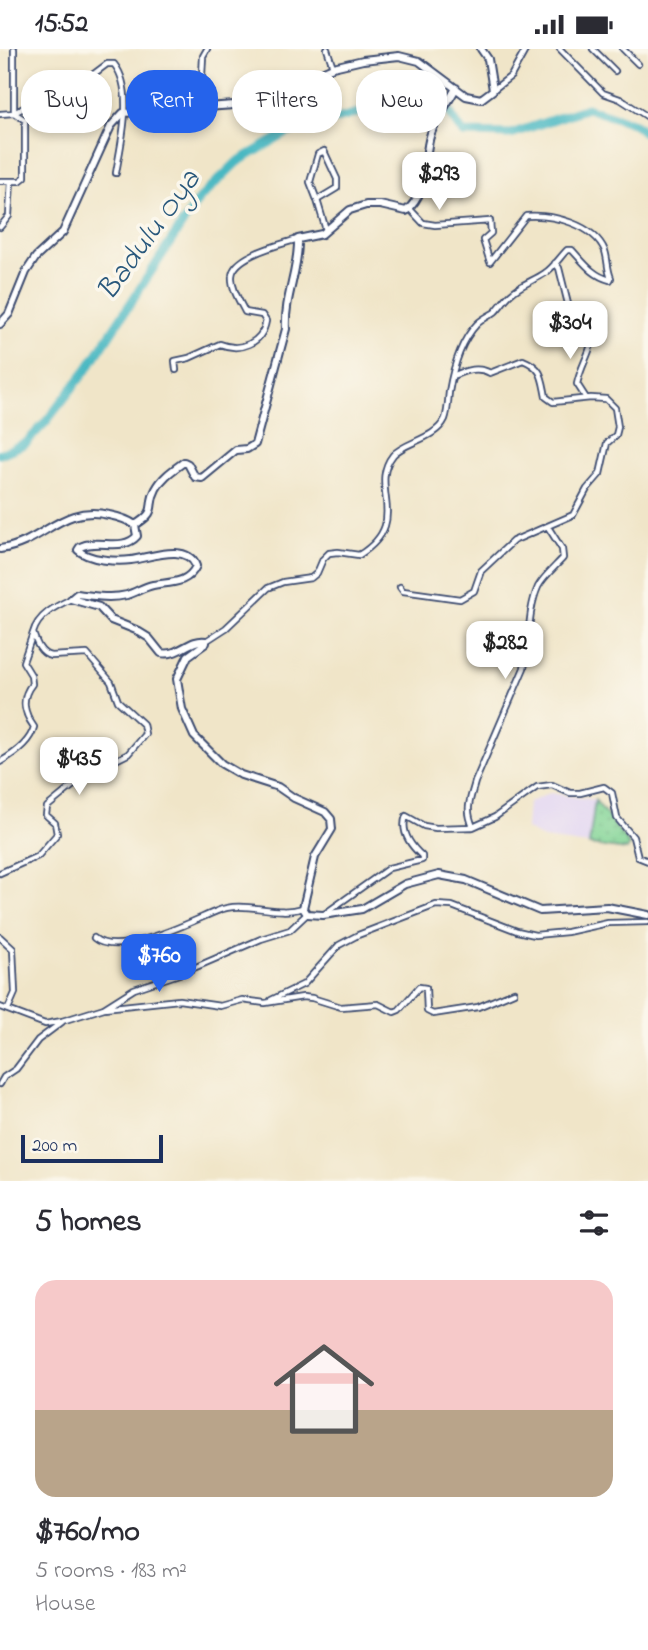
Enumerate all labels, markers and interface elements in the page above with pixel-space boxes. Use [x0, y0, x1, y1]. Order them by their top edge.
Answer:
text: 15:52 [35, 6, 88, 44]
chip: Buy [21, 70, 112, 133]
chip: Rent [126, 70, 218, 133]
chip: Filters [232, 70, 342, 133]
chip: New [356, 70, 447, 133]
pin: $293 [398, 153, 480, 212]
text: $293 [418, 158, 460, 191]
water label: Badulu Oya [87, 161, 213, 311]
pin: $304 [529, 301, 611, 361]
text: $304 [549, 307, 591, 340]
pin: $282 [464, 621, 546, 681]
text: $282 [482, 627, 528, 660]
pin: $435 [38, 737, 120, 797]
text: $435 [56, 743, 102, 776]
pin: $760 [118, 935, 200, 994]
text: $760 [137, 940, 181, 973]
scale bar [21, 1132, 163, 1164]
text: 200 m [32, 1133, 77, 1160]
text: 5 homes [35, 1201, 142, 1245]
icon: filters [575, 1204, 613, 1242]
icon: home [261, 1326, 387, 1452]
text: $760/mo [35, 1511, 140, 1555]
text: 5 rooms · 183 m² [35, 1555, 187, 1588]
text: House [35, 1588, 95, 1621]

